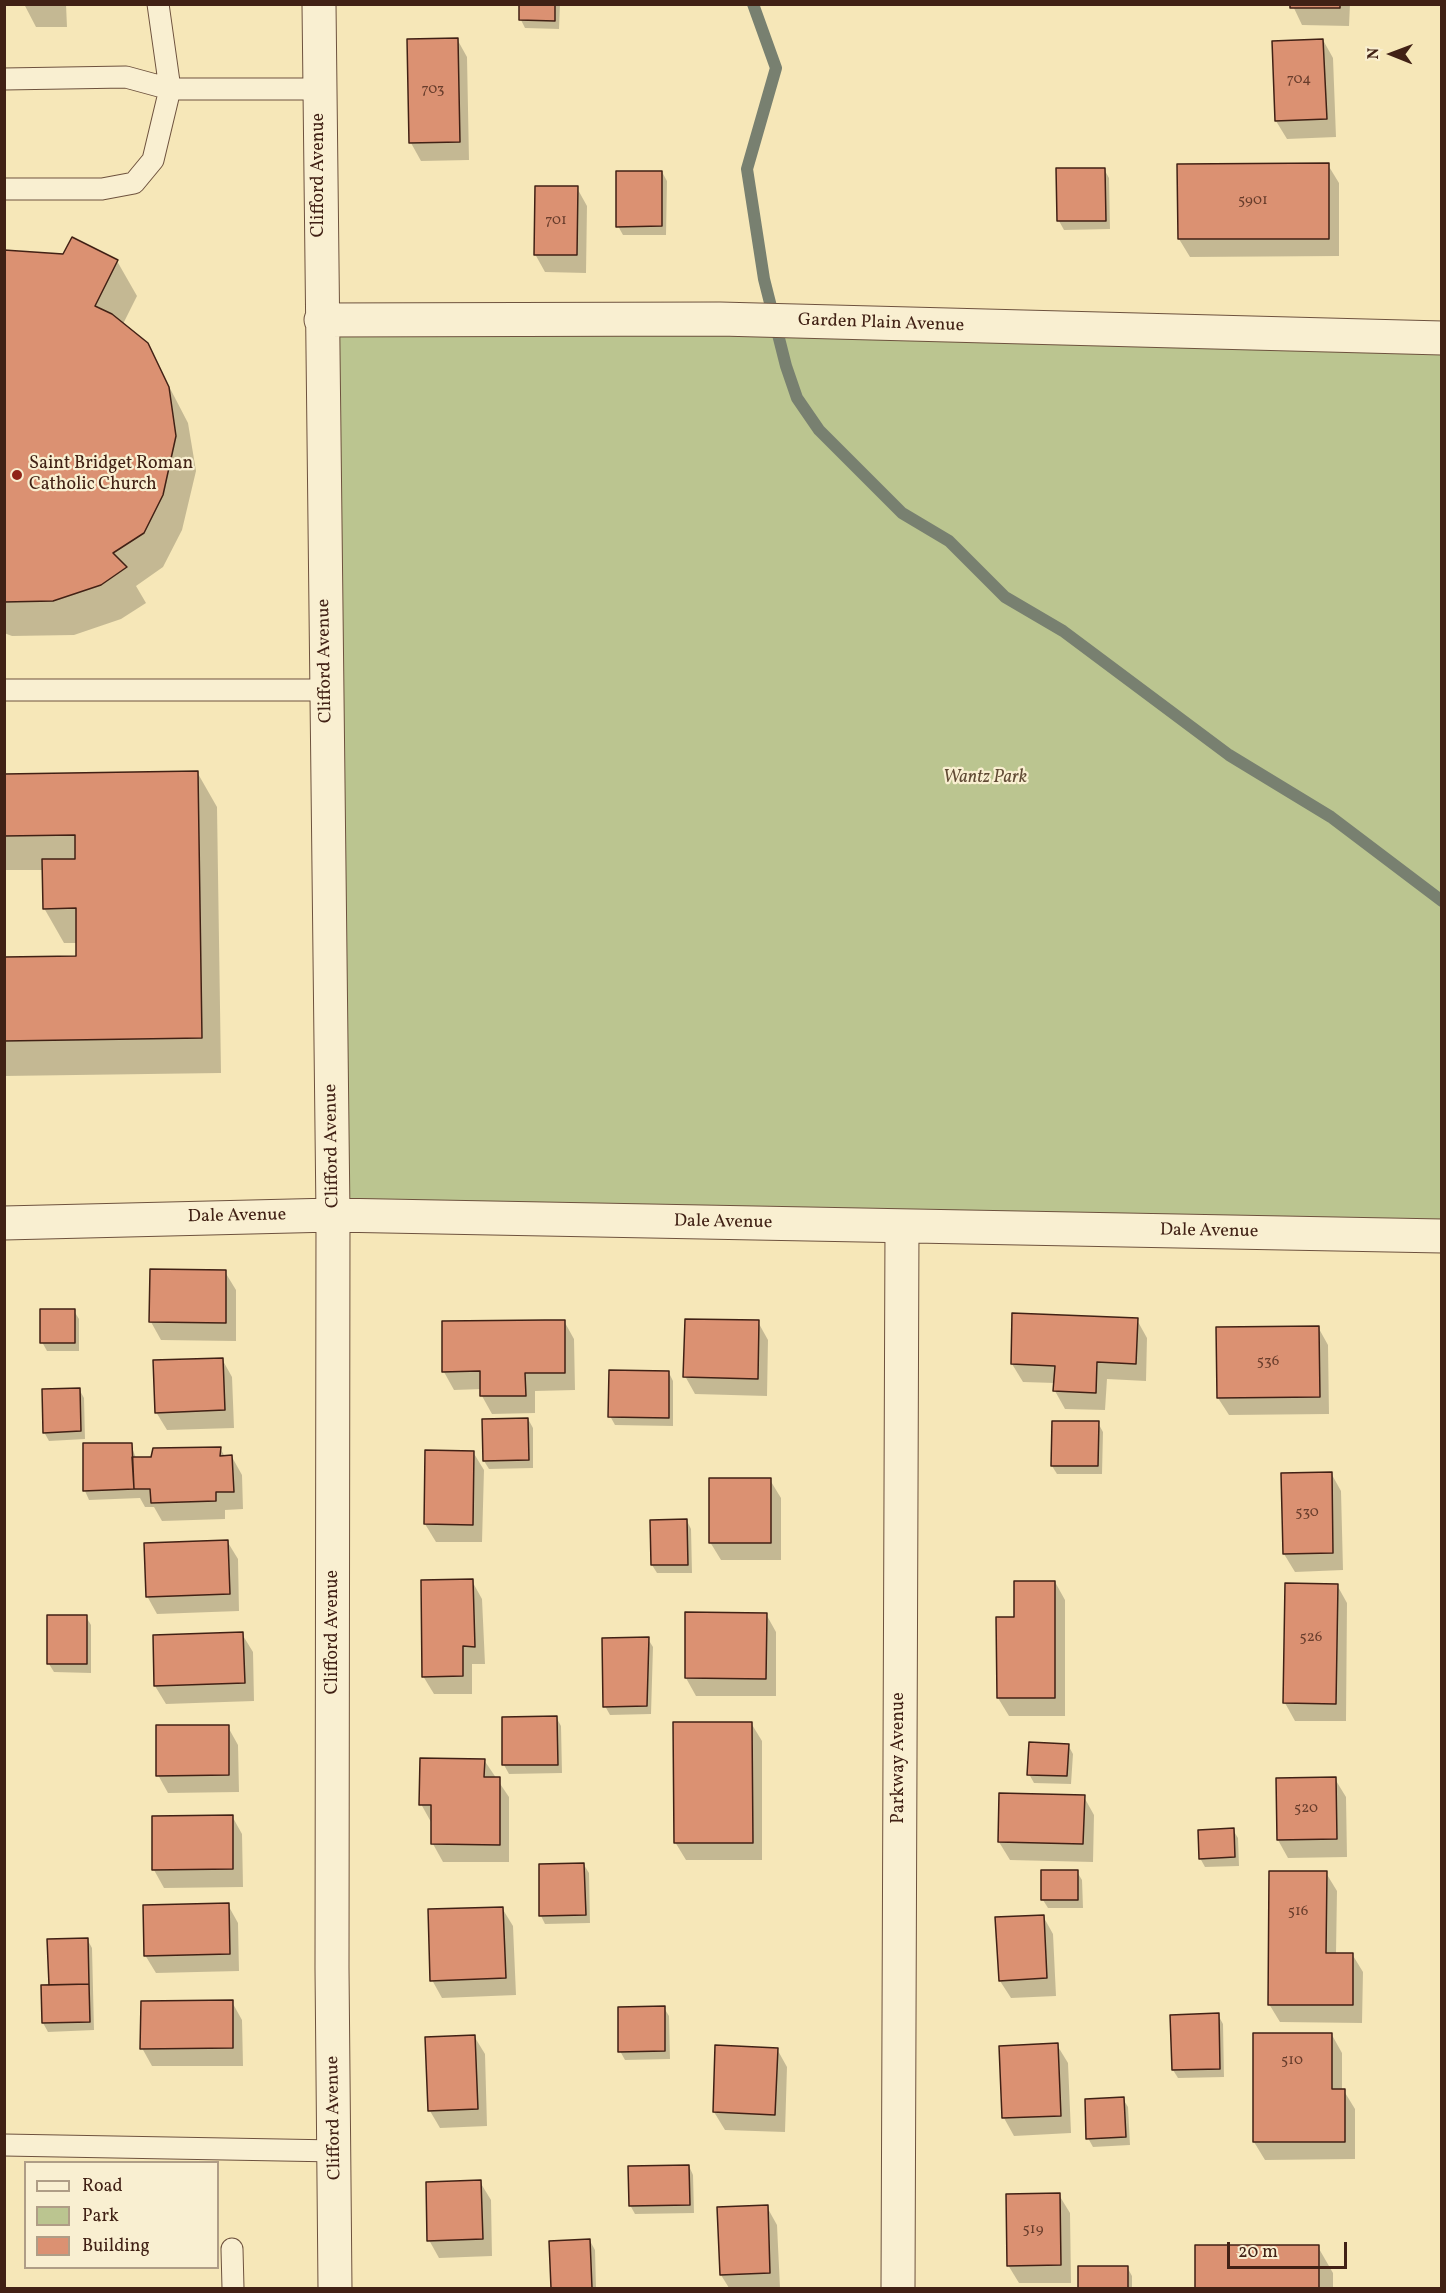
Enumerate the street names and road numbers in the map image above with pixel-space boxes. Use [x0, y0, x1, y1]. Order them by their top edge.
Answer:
street label: Clifford Avenue [309, 113, 331, 237]
street label: Garden Plain Avenue [798, 310, 964, 338]
street label: Clifford Avenue [314, 599, 338, 723]
street label: Clifford Avenue [321, 1084, 345, 1208]
street label: Dale Avenue [188, 1205, 286, 1229]
street label: Dale Avenue [674, 1211, 772, 1235]
street label: Dale Avenue [1160, 1220, 1258, 1244]
street label: Clifford Avenue [323, 1570, 345, 1694]
street label: Parkway Avenue [889, 1692, 911, 1824]
street label: Clifford Avenue [323, 2056, 347, 2180]

